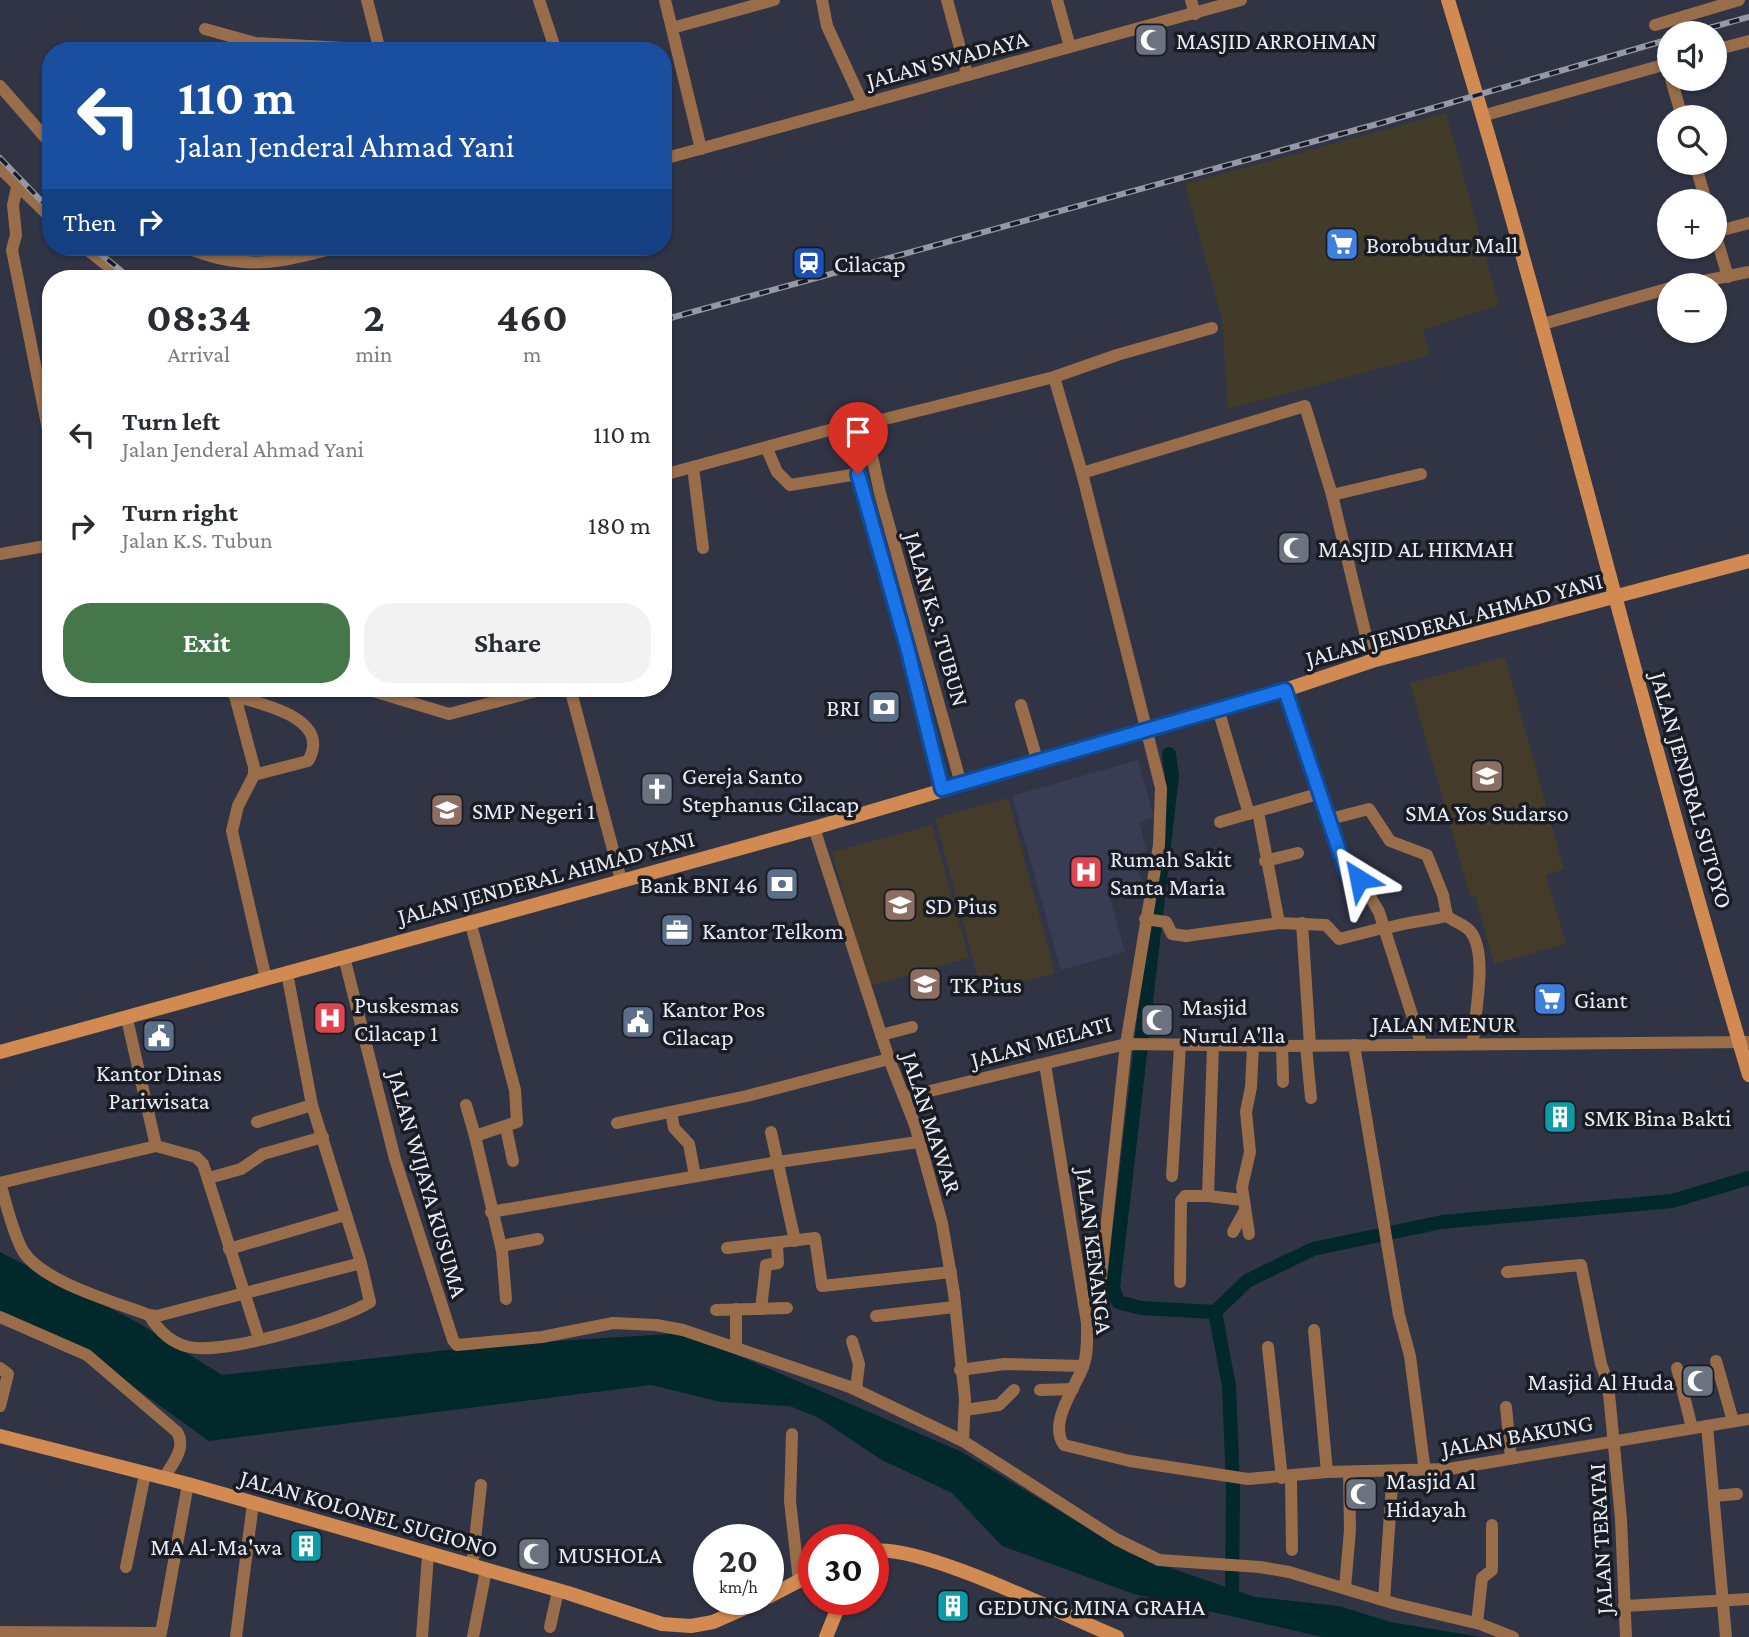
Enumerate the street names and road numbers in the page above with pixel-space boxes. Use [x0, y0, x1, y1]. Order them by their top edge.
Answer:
street label: JALAN SWADAYA [861, 24, 1031, 94]
street label: JALAN K.S. TUBUN [899, 527, 975, 709]
street label: JALAN JENDERAL AHMAD YANI [1301, 566, 1605, 672]
street label: JALAN JENDRAL SUTOYO [1645, 667, 1739, 911]
street label: JALAN JENDERAL AHMAD YANI [393, 824, 697, 930]
street label: JALAN MELATI [966, 1009, 1114, 1073]
street label: JALAN MENUR [1370, 1010, 1517, 1037]
street label: JALAN MAWAR [896, 1047, 968, 1198]
street label: JALAN WIJAYA KUSUMA [382, 1065, 473, 1301]
street label: JALAN KENANGA [1071, 1164, 1119, 1336]
street label: JALAN BAKUNG [1437, 1408, 1595, 1462]
street label: JALAN KOLONEL SUGIONO [235, 1463, 501, 1563]
street label: JALAN TERATAI [1583, 1463, 1618, 1617]

